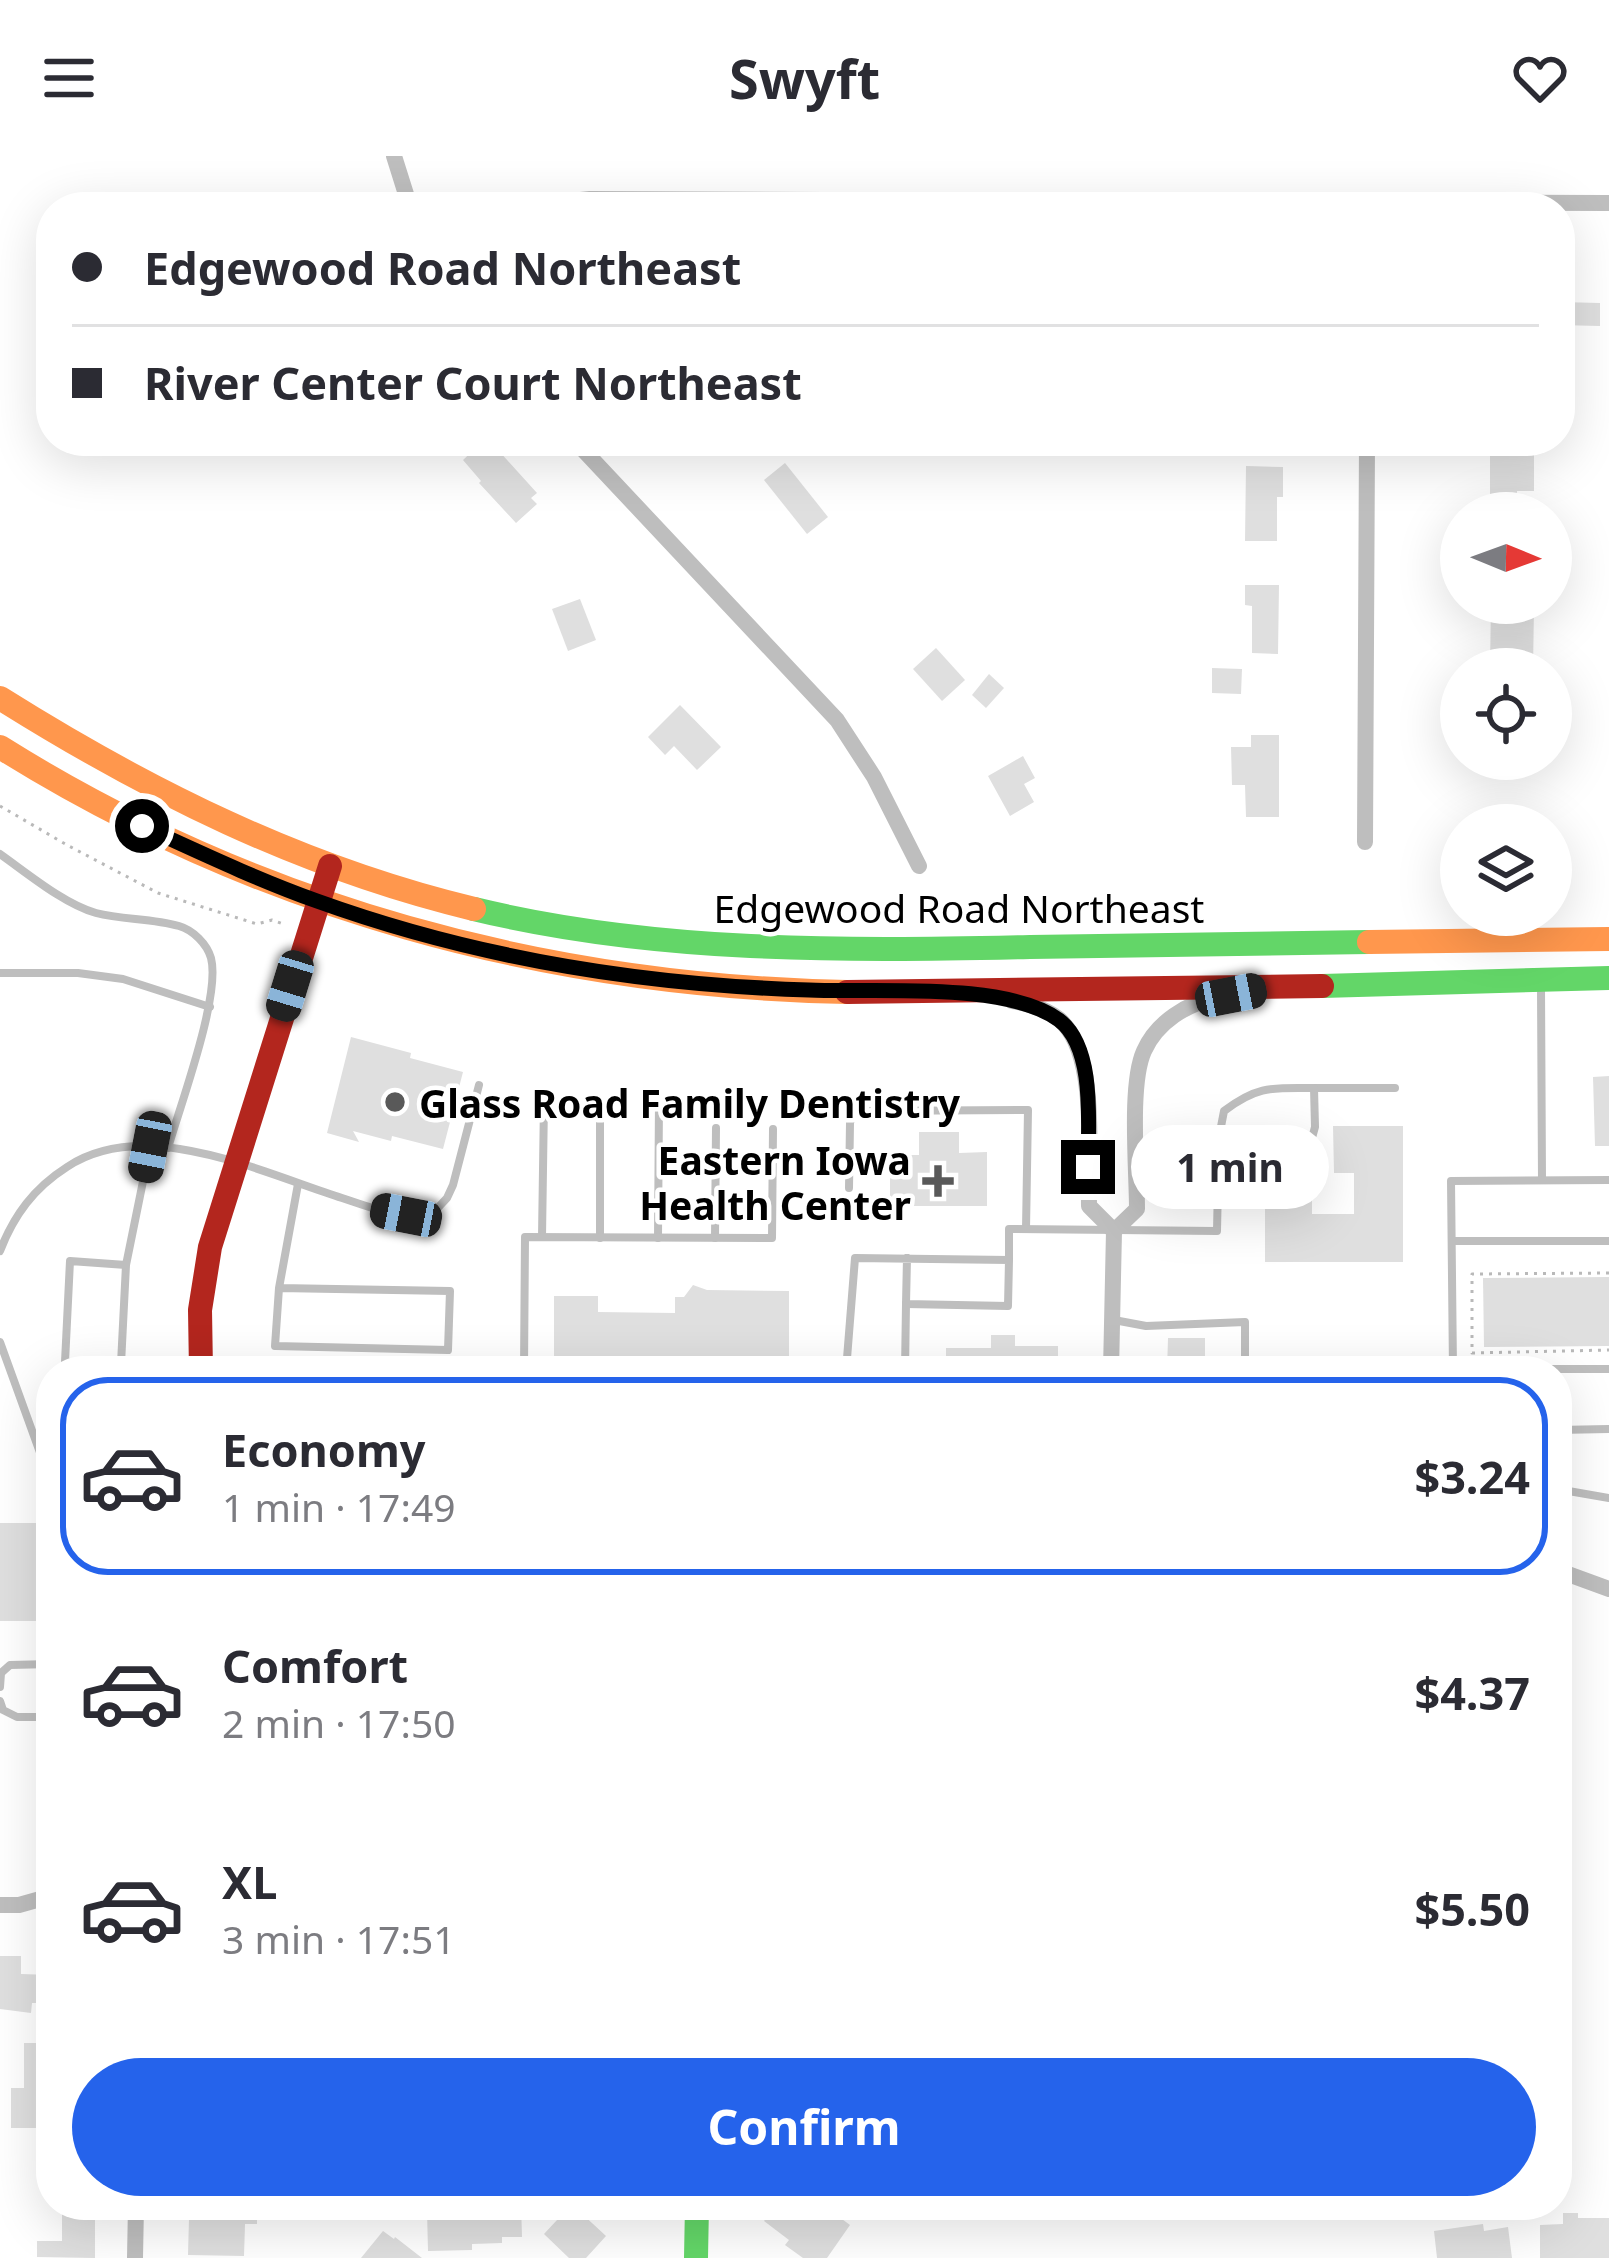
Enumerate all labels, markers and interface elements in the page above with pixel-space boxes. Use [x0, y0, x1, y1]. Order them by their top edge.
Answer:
text: Swyft [729, 41, 880, 115]
icon: menu [36, 45, 102, 111]
icon: heart [1507, 45, 1573, 111]
text: Edgewood Road Northeast [144, 237, 741, 298]
text: River Center Court Northeast [144, 352, 802, 413]
north arrow [1440, 492, 1572, 624]
map controls [1440, 492, 1572, 936]
button: locate [1440, 648, 1572, 780]
route start [115, 799, 169, 853]
button: layers [1440, 804, 1572, 936]
street label: Edgewood Road Northeast [714, 881, 1204, 934]
car [262, 946, 318, 1026]
car [1192, 970, 1270, 1020]
place label: Glass Road Family Dentistry [419, 1076, 961, 1129]
marker: Glass Road Family Dentistry [382, 1089, 408, 1115]
car [125, 1108, 175, 1186]
callout: 1 min [1130, 1125, 1328, 1209]
place label: Eastern Iowa Health Center [639, 1133, 911, 1231]
route end [1061, 1140, 1115, 1194]
text: 1 min [1176, 1140, 1284, 1193]
marker: Eastern Iowa Health Center [922, 1165, 954, 1197]
car [367, 1190, 445, 1240]
text: Economy [222, 1419, 426, 1480]
icon: car [78, 1422, 186, 1530]
text: $3.24 [1414, 1446, 1530, 1507]
text: 1 min · 17:49 [222, 1480, 456, 1533]
text: Comfort [222, 1635, 408, 1696]
icon: car [78, 1638, 186, 1746]
text: $4.37 [1414, 1662, 1530, 1723]
text: 2 min · 17:50 [222, 1696, 456, 1749]
text: XL [222, 1851, 277, 1912]
icon: car [78, 1854, 186, 1962]
text: $5.50 [1414, 1878, 1530, 1939]
text: 3 min · 17:51 [222, 1912, 456, 1965]
button: Confirm [72, 2058, 1536, 2196]

